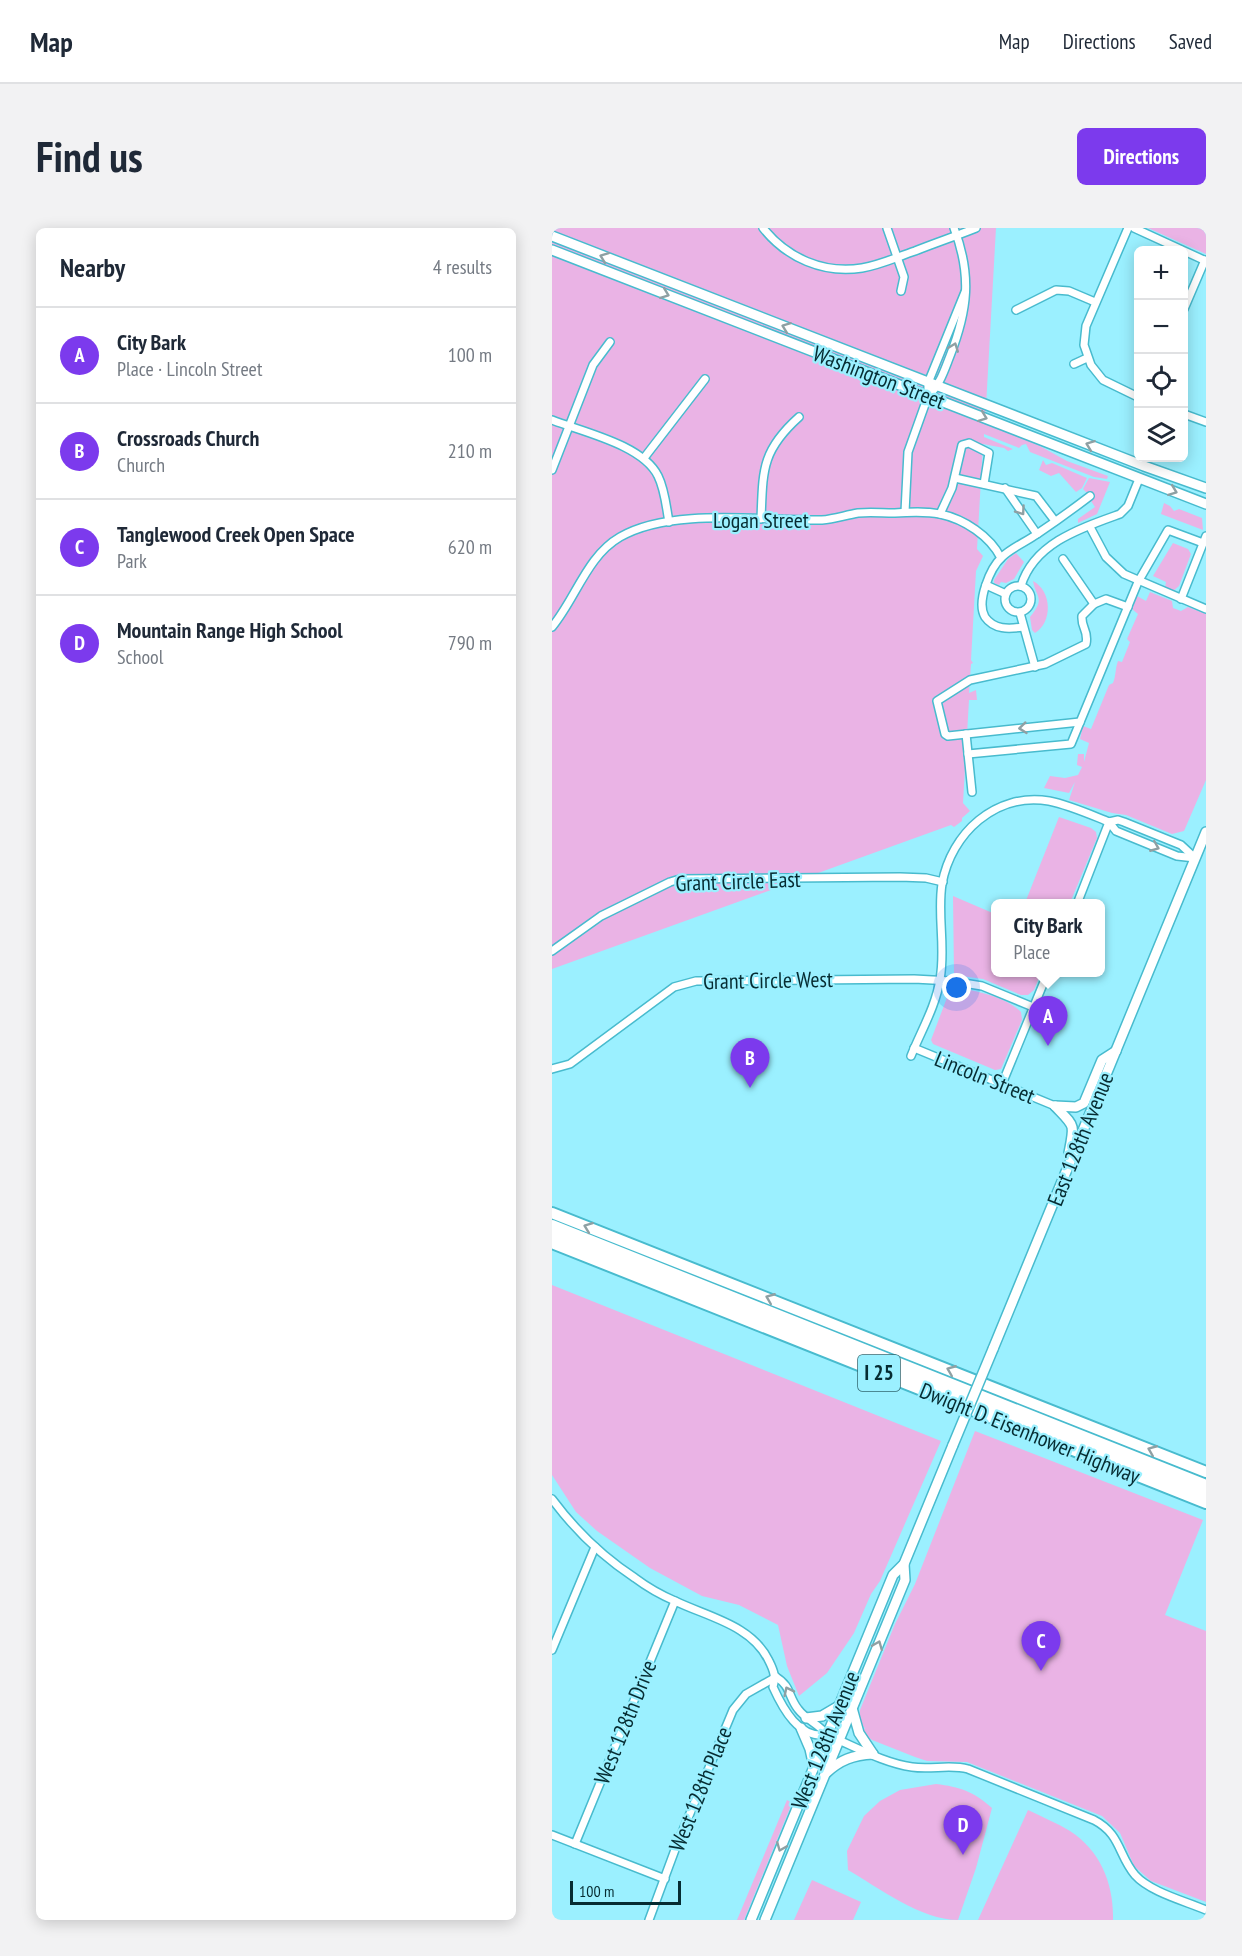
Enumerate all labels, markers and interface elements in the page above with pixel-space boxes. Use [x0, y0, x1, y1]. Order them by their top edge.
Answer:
text: Map [30, 23, 73, 60]
text: Map [999, 28, 1030, 55]
text: Directions [1063, 28, 1136, 55]
text: Saved [1169, 28, 1212, 55]
button: Directions [1077, 128, 1206, 185]
text: Find us [36, 129, 143, 184]
map controls [1134, 246, 1188, 462]
button: + [1134, 246, 1188, 300]
text: Nearby [60, 251, 125, 284]
one-way arrow [599, 252, 610, 264]
text: 4 results [433, 254, 492, 280]
one-way arrow [659, 287, 670, 299]
button: − [1134, 300, 1188, 354]
one-way arrow [781, 322, 792, 334]
text: City Bark [117, 328, 186, 356]
street label: Washington Street [809, 339, 949, 415]
text: A [74, 342, 85, 368]
text: 100 m [448, 342, 492, 368]
one-way arrow [946, 342, 959, 353]
button: locate [1134, 354, 1188, 408]
text: Place · Lincoln Street [117, 356, 262, 382]
button: layers [1134, 408, 1188, 462]
one-way arrow [977, 410, 988, 423]
text: Crossroads Church [117, 424, 259, 452]
text: B [75, 438, 84, 464]
text: 210 m [448, 438, 492, 464]
one-way arrow [1085, 440, 1095, 453]
text: Church [117, 452, 165, 478]
one-way arrow [1167, 484, 1178, 497]
one-way arrow [1014, 505, 1025, 516]
street label: Logan Street [713, 506, 809, 534]
text: Tanglewood Creek Open Space [117, 520, 355, 548]
text: C [75, 534, 84, 560]
text: 620 m [448, 534, 492, 560]
text: Park [117, 548, 147, 574]
text: Mountain Range High School [117, 616, 343, 644]
text: D [74, 630, 85, 656]
text: 790 m [448, 630, 492, 656]
text: School [117, 644, 163, 670]
one-way arrow [1018, 722, 1027, 734]
one-way arrow [1148, 840, 1159, 852]
street label: Grant Circle East [675, 865, 801, 897]
popup [991, 899, 1105, 977]
text: City Bark [1014, 911, 1082, 939]
text: Place [1014, 939, 1050, 965]
street label: Grant Circle West [703, 965, 833, 995]
your location [942, 973, 971, 1002]
pin: A [1028, 996, 1068, 1046]
pin: B [730, 1038, 770, 1088]
street label: Lincoln Street [931, 1044, 1039, 1110]
street label: East 128th Avenue [1041, 1068, 1119, 1210]
one-way arrow [583, 1222, 594, 1234]
one-way arrow [765, 1293, 775, 1306]
road number: I 25 [858, 1355, 900, 1391]
one-way arrow [946, 1365, 957, 1377]
street label: Dwight D. Eisenhower Highway [916, 1376, 1145, 1490]
one-way arrow [1147, 1445, 1158, 1457]
pin: C [1022, 1622, 1060, 1671]
one-way arrow [871, 1641, 883, 1652]
street label: West 128th Drive [587, 1656, 663, 1788]
street label: West 128th Avenue [785, 1667, 865, 1813]
one-way arrow [783, 1686, 795, 1697]
street label: West 128th Place [662, 1723, 738, 1855]
pin: D [944, 1806, 982, 1855]
one-way arrow [776, 1841, 788, 1852]
scale bar [570, 1878, 681, 1906]
text: 100 m [579, 1881, 614, 1901]

